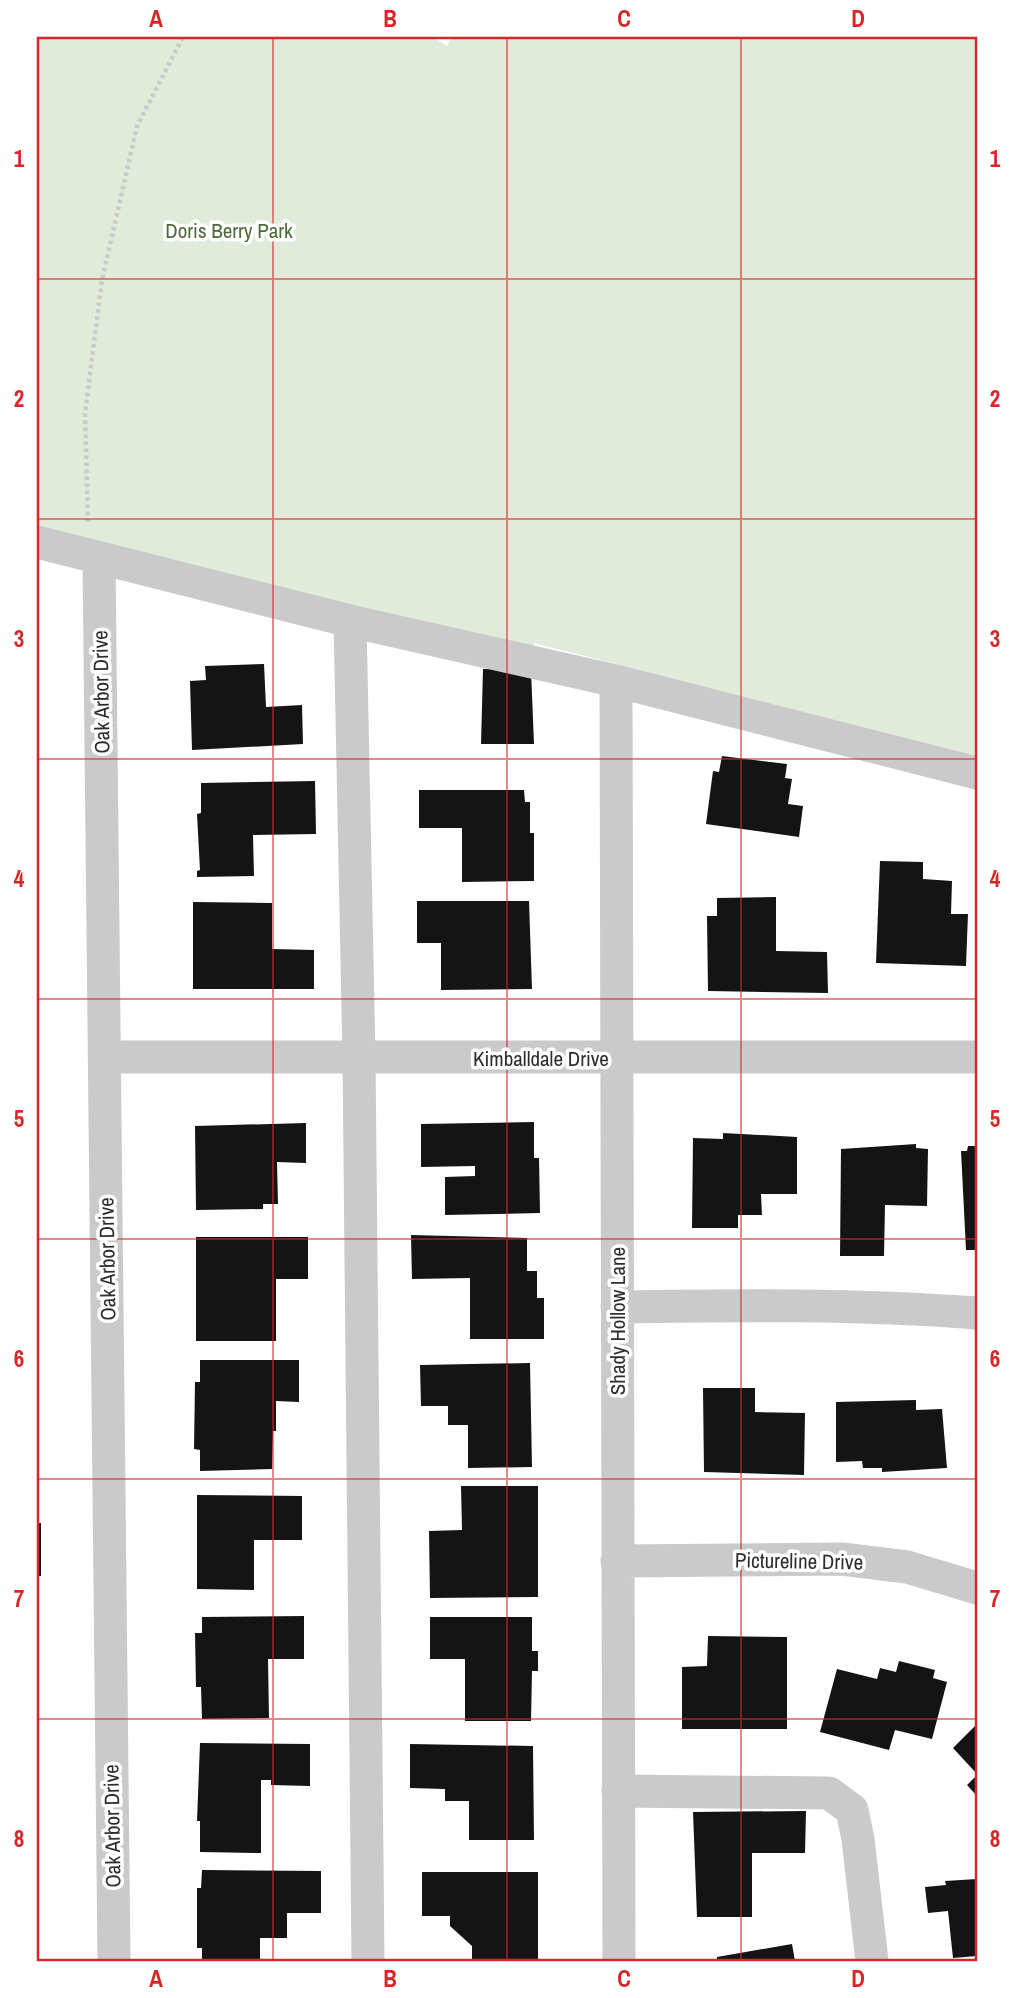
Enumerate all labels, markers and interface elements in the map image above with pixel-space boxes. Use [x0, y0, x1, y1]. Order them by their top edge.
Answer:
text: A [149, 3, 163, 34]
text: B [383, 3, 397, 34]
text: C [617, 3, 631, 34]
text: D [851, 3, 865, 34]
text: 1 [14, 143, 25, 174]
text: 1 [990, 143, 1001, 174]
park label: Doris Berry Park [165, 216, 293, 245]
text: 2 [14, 383, 24, 414]
text: 2 [990, 383, 1000, 414]
text: 3 [14, 623, 24, 654]
text: 3 [990, 623, 1000, 654]
street label: Oak Arbor Drive [85, 630, 117, 754]
text: 4 [14, 863, 25, 894]
text: 4 [990, 863, 1001, 894]
street label: Kimballdale Drive [473, 1044, 609, 1073]
text: 5 [14, 1103, 24, 1134]
text: 5 [990, 1103, 1000, 1134]
street label: Oak Arbor Drive [91, 1197, 123, 1321]
street label: Shady Hollow Lane [603, 1247, 632, 1395]
text: 6 [14, 1343, 24, 1374]
text: 6 [990, 1343, 1000, 1374]
street label: Pictureline Drive [735, 1545, 863, 1577]
text: 7 [14, 1583, 24, 1614]
text: 7 [990, 1583, 1000, 1614]
street label: Oak Arbor Drive [96, 1764, 128, 1888]
text: 8 [14, 1823, 24, 1854]
text: 8 [990, 1823, 1000, 1854]
text: A [149, 1963, 163, 1994]
text: B [383, 1963, 397, 1994]
text: C [617, 1963, 631, 1994]
text: D [851, 1963, 865, 1994]

